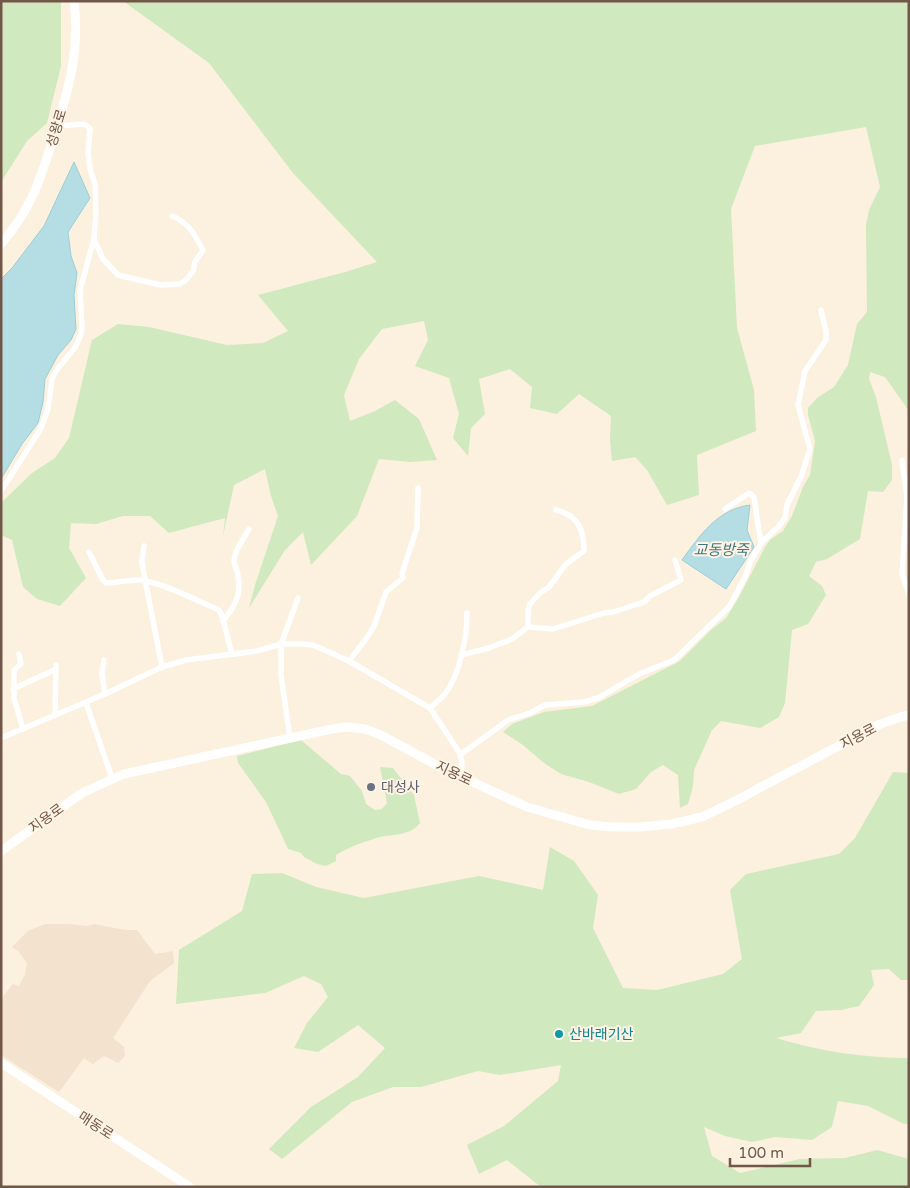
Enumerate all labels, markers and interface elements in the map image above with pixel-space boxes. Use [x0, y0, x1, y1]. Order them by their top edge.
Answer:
street label: 성왕로 [43, 107, 70, 149]
water label: 교동방죽 [693, 541, 750, 559]
street label: 지용로 [837, 720, 879, 753]
street label: 지용로 [433, 758, 475, 789]
place label: 대성사 [381, 779, 420, 796]
marker: 대성사 [365, 781, 377, 793]
street label: 지용로 [26, 800, 67, 837]
place label: 산바래기산 [569, 1026, 634, 1043]
marker: 산바래기산 [553, 1028, 565, 1040]
street label: 매동로 [75, 1108, 117, 1143]
scale bar [730, 1136, 810, 1168]
text: 100 m [738, 1144, 784, 1162]

